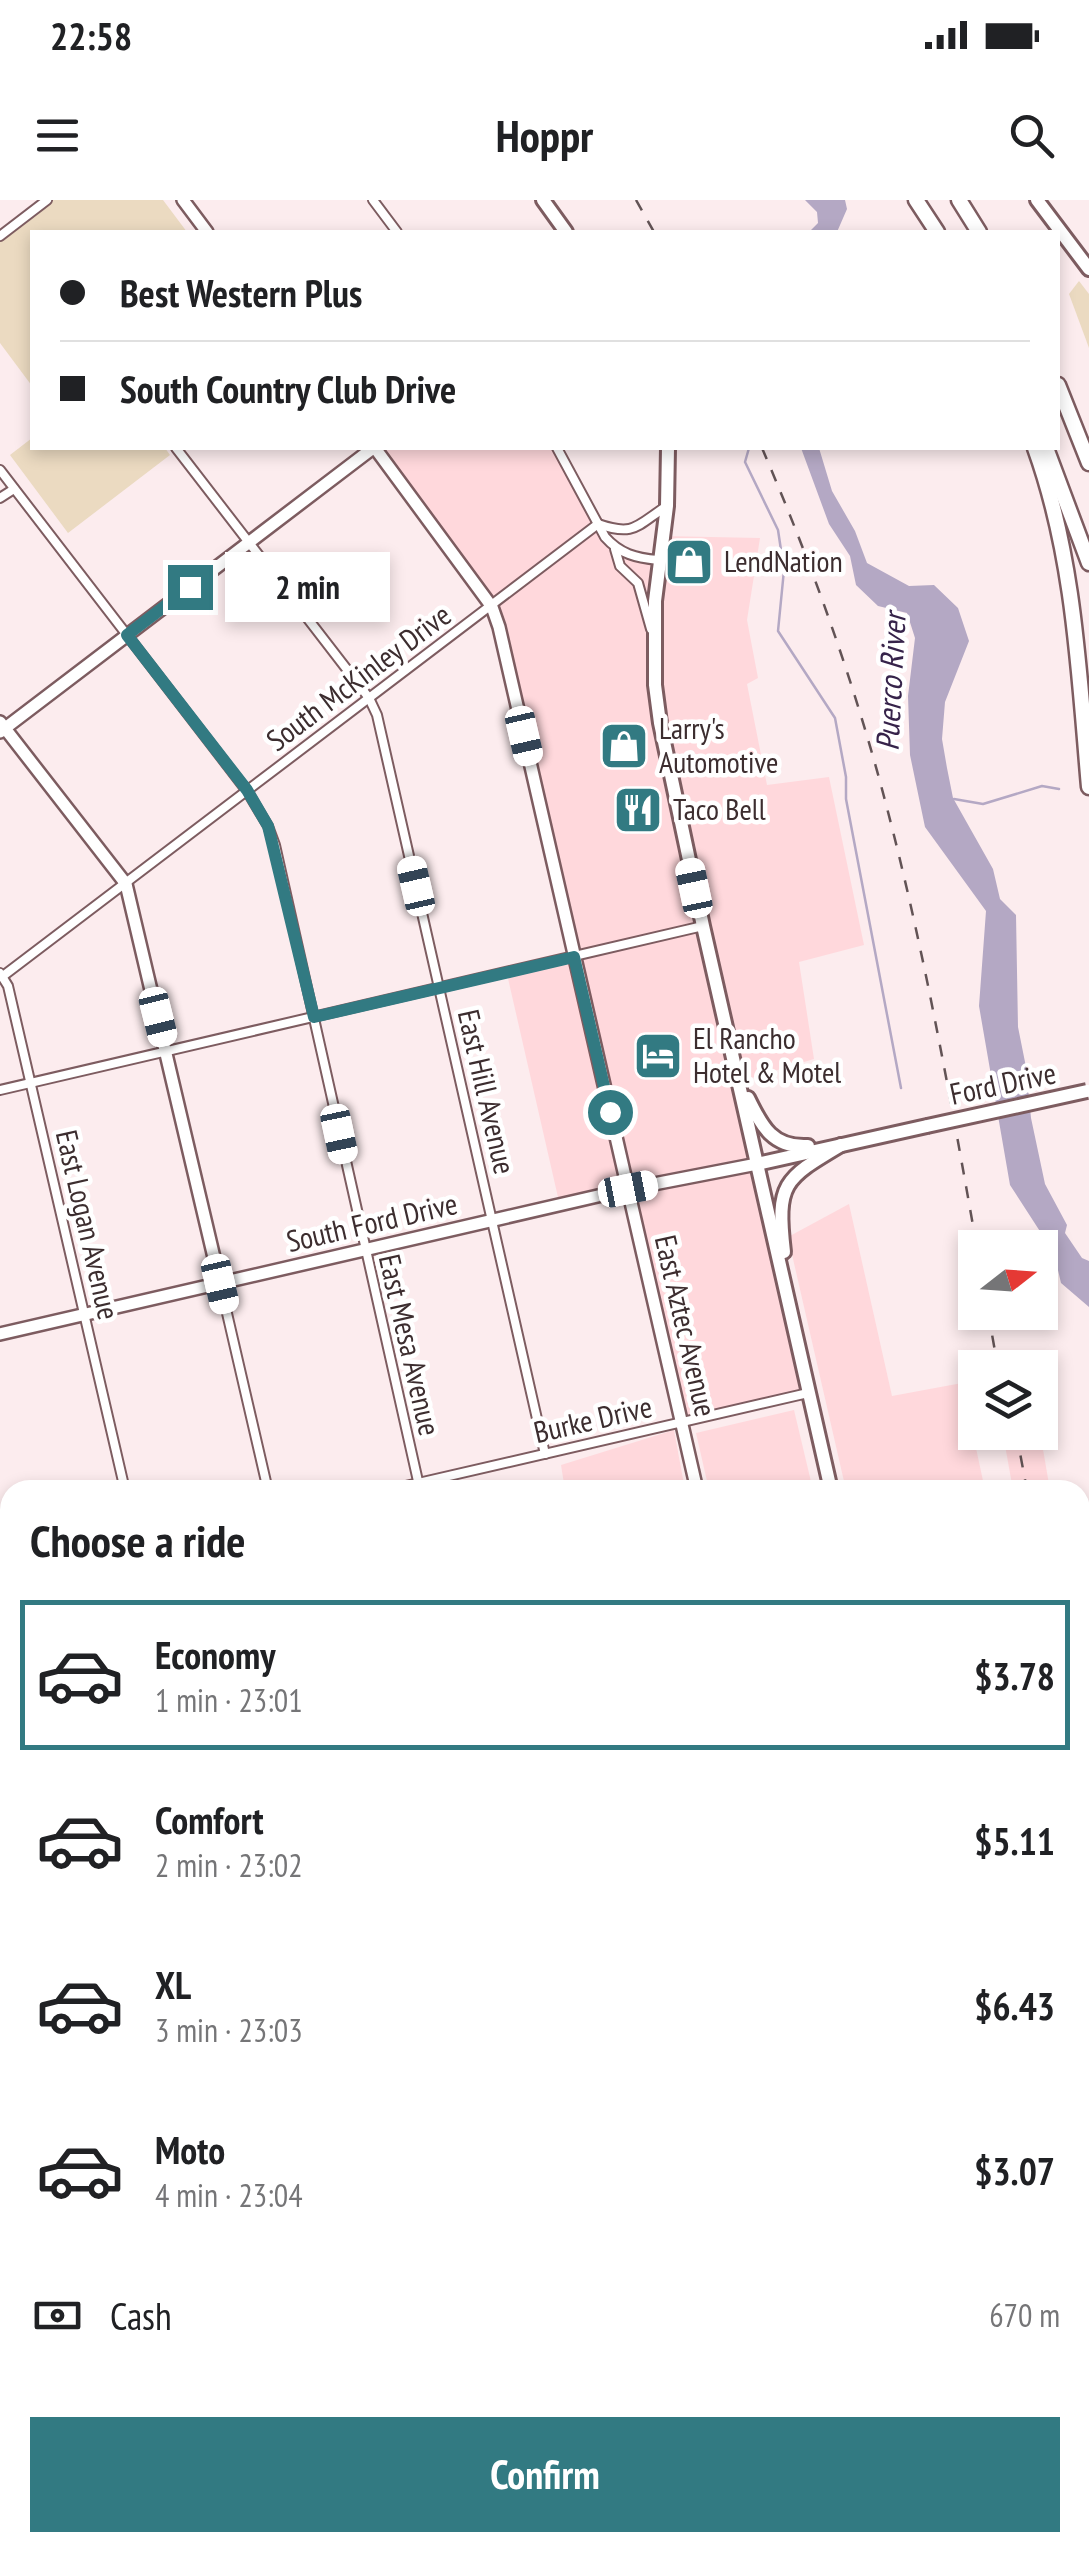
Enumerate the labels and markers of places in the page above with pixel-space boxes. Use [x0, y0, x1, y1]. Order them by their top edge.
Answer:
shop icon: LendNation [663, 536, 715, 588]
place label: LendNation [724, 541, 843, 580]
place label: Larry's Automotive [659, 708, 778, 781]
shop icon: Larry's Automotive [598, 720, 650, 772]
restaurant icon: Taco Bell [612, 784, 664, 836]
place label: Taco Bell [673, 789, 766, 828]
place label: El Rancho Hotel & Motel [693, 1018, 841, 1091]
hotel icon: El Rancho Hotel & Motel [632, 1030, 684, 1082]

